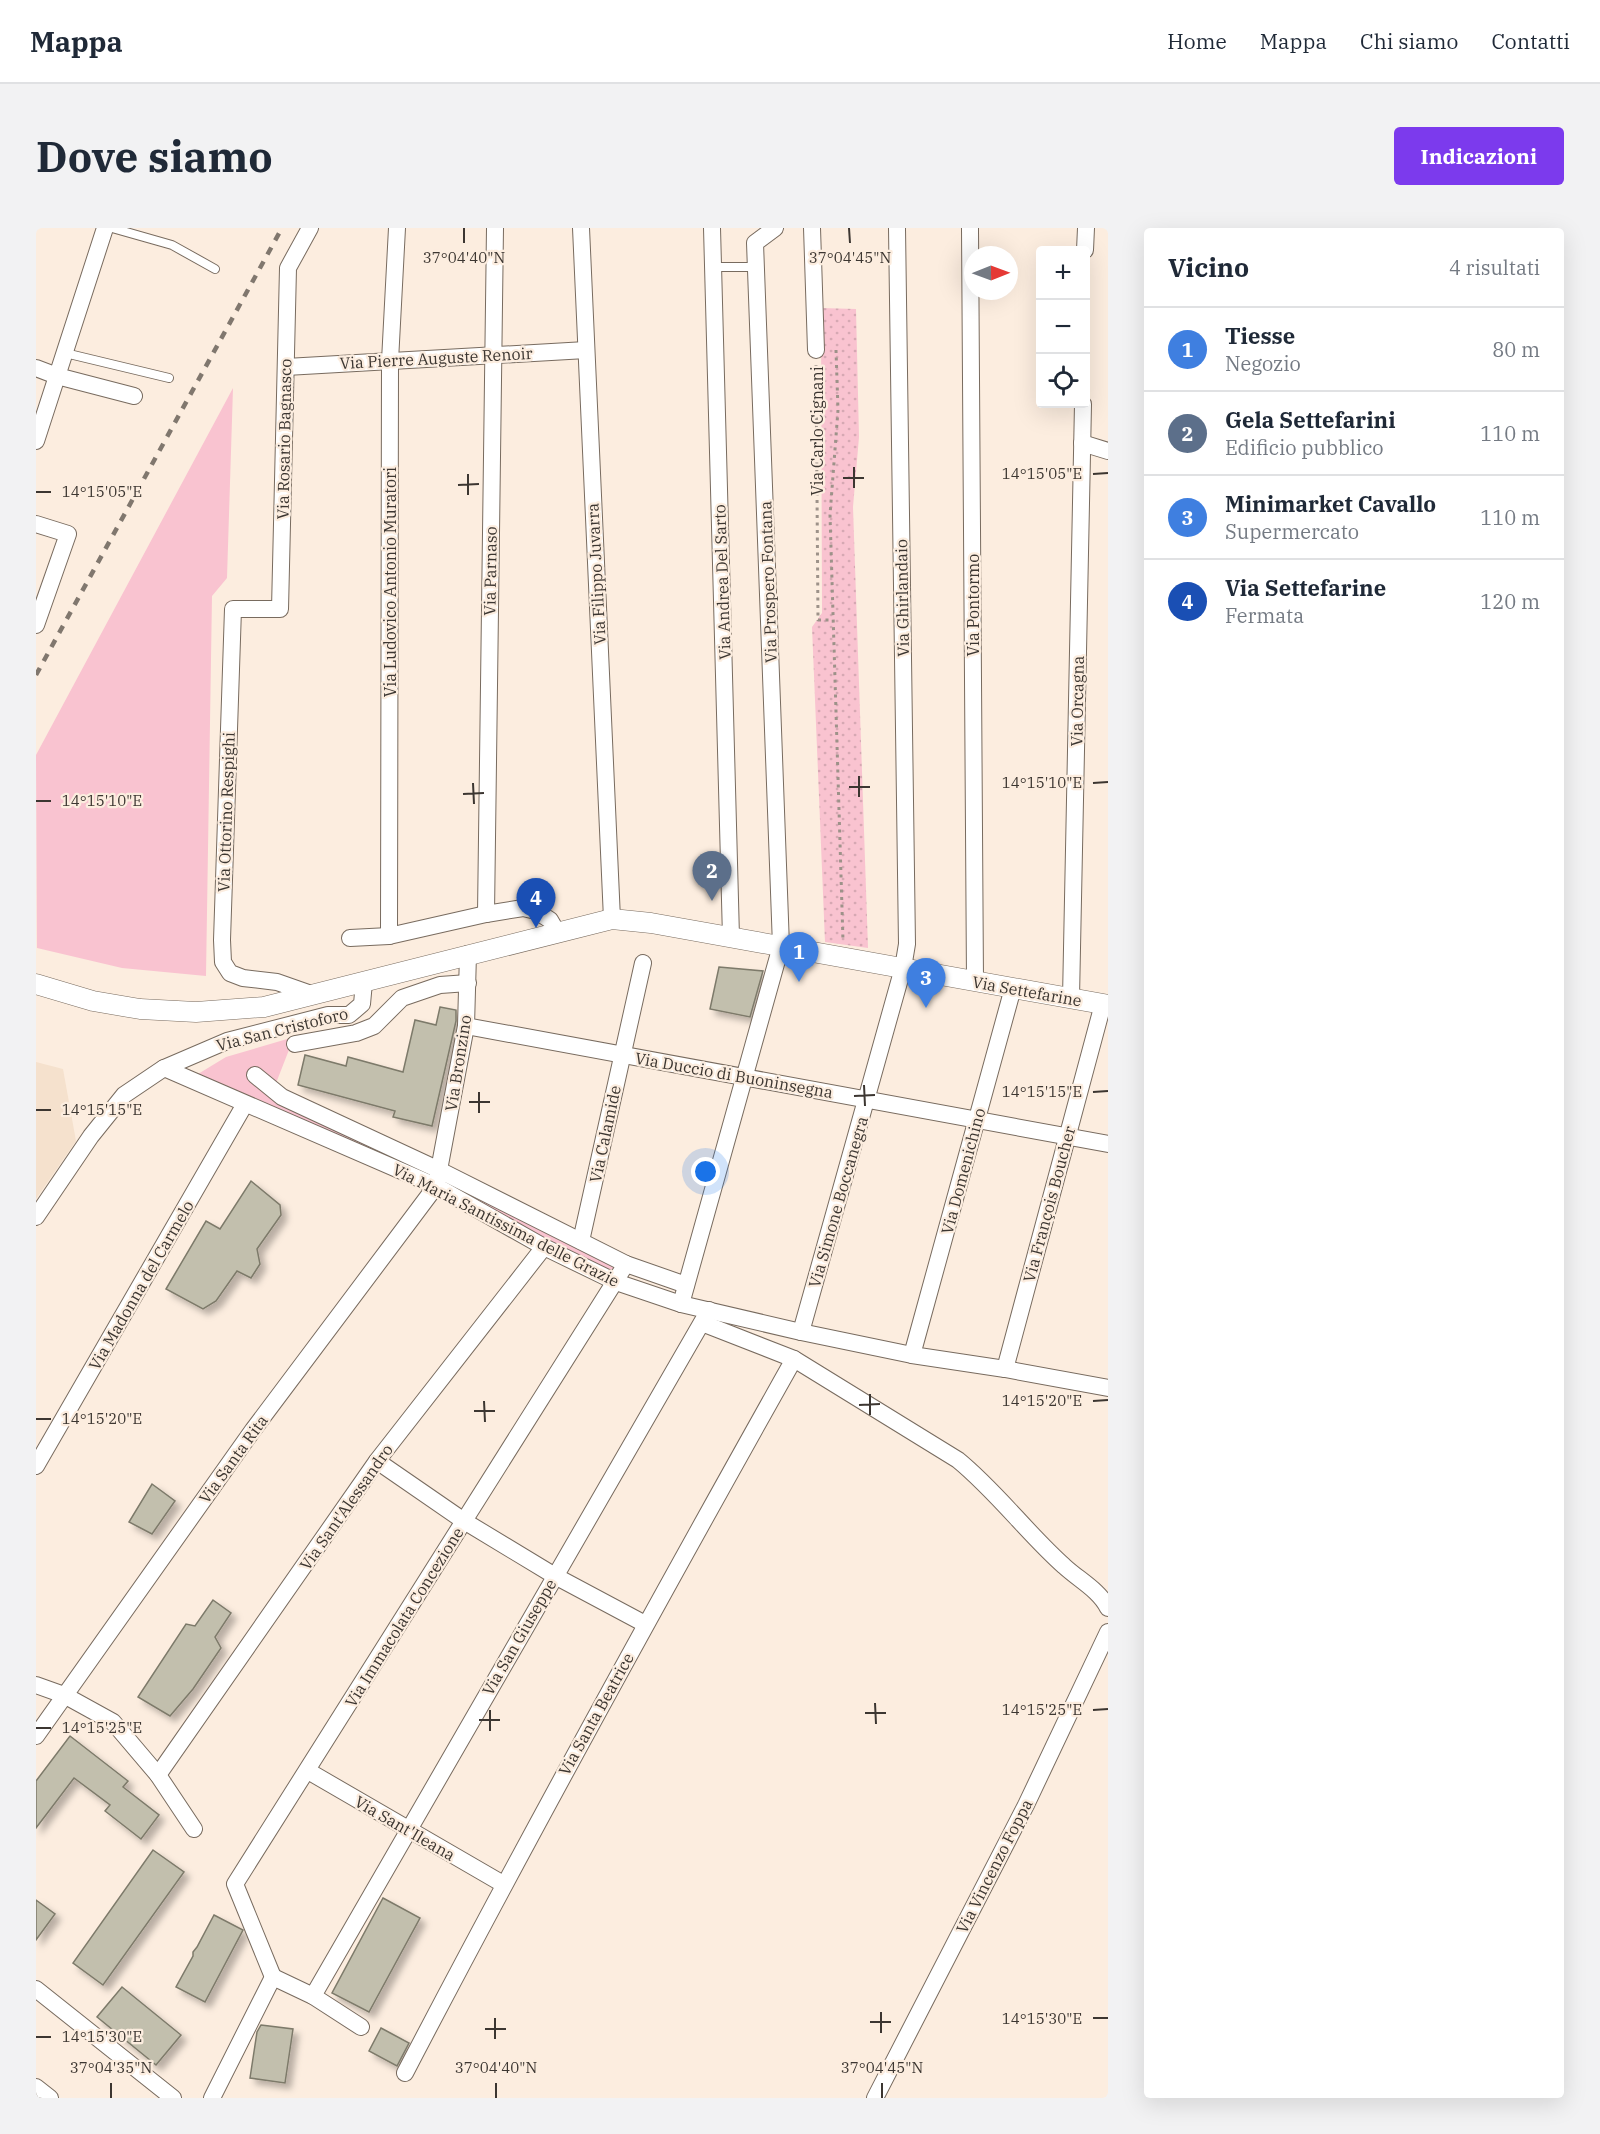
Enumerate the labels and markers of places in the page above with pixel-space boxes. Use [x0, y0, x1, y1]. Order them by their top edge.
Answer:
pin: 2 [692, 852, 732, 901]
pin: 4 [516, 878, 556, 928]
pin: 1 [780, 932, 819, 982]
pin: 3 [906, 958, 946, 1008]

